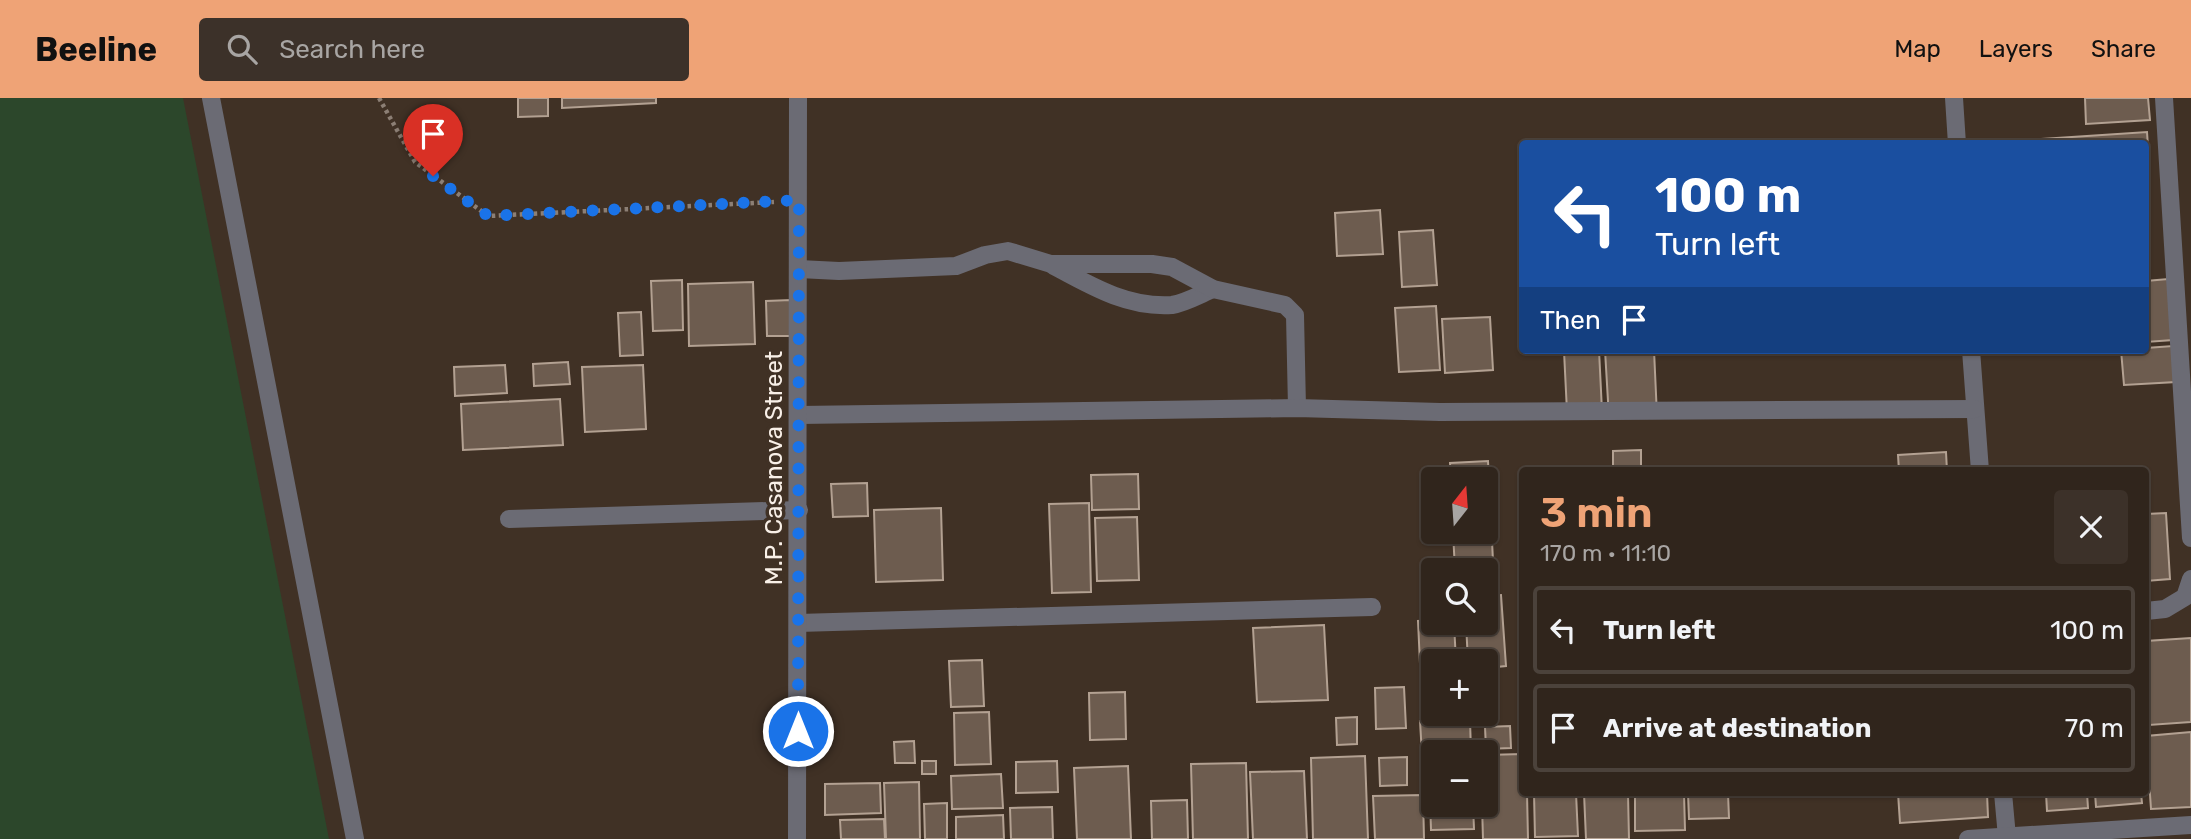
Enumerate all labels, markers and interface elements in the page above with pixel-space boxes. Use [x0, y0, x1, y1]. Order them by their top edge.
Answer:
search box [199, 18, 689, 81]
text: Beeline [35, 30, 157, 69]
icon: search [223, 30, 261, 68]
text: Search here [279, 34, 425, 65]
text: Map [1894, 35, 1941, 63]
text: Layers [1979, 35, 2053, 63]
text: Share [2091, 35, 2156, 63]
pin [403, 104, 463, 176]
icon: arrive [414, 115, 452, 153]
text: 100 m [1655, 166, 1801, 224]
icon: left [1540, 168, 1631, 259]
text: Turn left [1655, 225, 1780, 263]
icon: arrive [1615, 301, 1653, 339]
text: Then [1540, 305, 1601, 336]
street label: M.P. Casanova Street [760, 351, 788, 585]
north arrow [1421, 467, 1498, 544]
map controls [1421, 467, 1498, 817]
text: 3 min [1540, 488, 1653, 538]
button: close [2054, 490, 2128, 564]
text: 170 m · 11:10 [1540, 539, 1671, 567]
button: search [1421, 558, 1498, 635]
icon: left [1544, 611, 1582, 649]
text: Turn left [1603, 615, 1715, 646]
text: 100 m [2050, 615, 2124, 646]
button: + [1421, 649, 1498, 726]
position arrow [761, 694, 835, 768]
icon: arrive [1544, 709, 1582, 747]
text: Arrive at destination [1603, 713, 1871, 744]
text: 70 m [2065, 713, 2124, 744]
button: − [1421, 740, 1498, 817]

